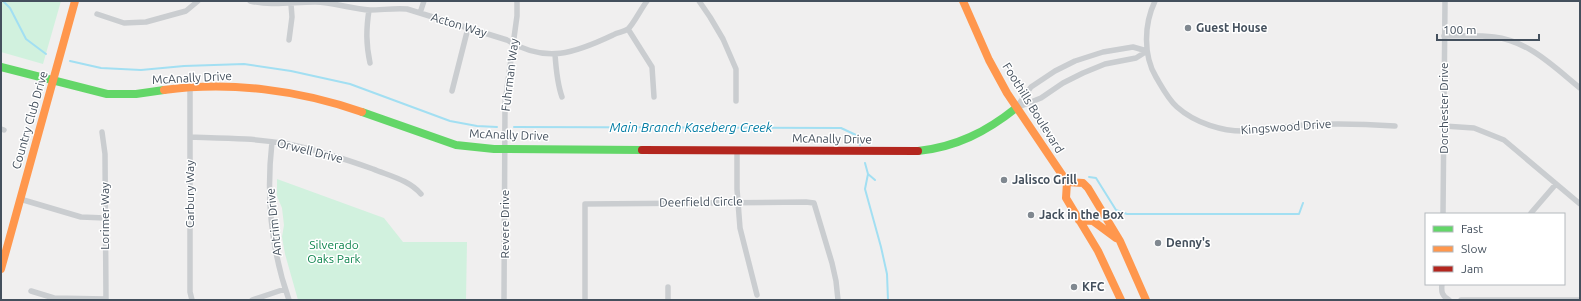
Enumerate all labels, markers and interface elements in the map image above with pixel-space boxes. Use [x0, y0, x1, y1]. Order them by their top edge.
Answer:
street label: Acton Way [430, 10, 489, 39]
scale bar [1437, 16, 1539, 42]
place label: Guest House [1196, 21, 1268, 34]
marker: Guest House [1183, 23, 1193, 33]
text: 100 m [1443, 23, 1476, 36]
street label: Fuhrman Way [499, 38, 520, 112]
street label: Foothills Boulevard [1000, 60, 1066, 155]
street label: Dorchester Drive [1437, 62, 1450, 154]
street label: Country Club Drive [9, 69, 50, 170]
street label: McAnally Drive [152, 69, 232, 86]
street label: Kingswood Drive [1240, 117, 1332, 136]
water label: Main Branch Kaseberg Creek [609, 120, 773, 134]
street label: McAnally Drive [469, 127, 549, 142]
street label: McAnally Drive [792, 131, 872, 146]
street label: Orwell Drive [276, 136, 344, 165]
street label: Carbury Way [183, 160, 196, 228]
place label: Jalisco Grill [1012, 173, 1077, 186]
marker: Jalisco Grill [999, 175, 1009, 185]
street label: Lorimer Way [98, 182, 111, 250]
street label: Antrim Drive [263, 187, 284, 257]
street label: Revere Drive [498, 190, 511, 258]
street label: Deerfield Circle [659, 194, 743, 209]
place label: Jack in the Box [1039, 208, 1124, 221]
marker: Jack in the Box [1026, 210, 1036, 220]
legend [1425, 213, 1565, 285]
text: Fast [1461, 222, 1483, 235]
place label: Denny's [1166, 236, 1211, 249]
park label: Silverado Oaks Park [307, 238, 361, 265]
marker: Denny's [1153, 238, 1163, 248]
text: Slow [1461, 242, 1487, 255]
text: Jam [1461, 262, 1483, 275]
place label: KFC [1082, 280, 1105, 293]
marker: KFC [1069, 282, 1079, 292]

